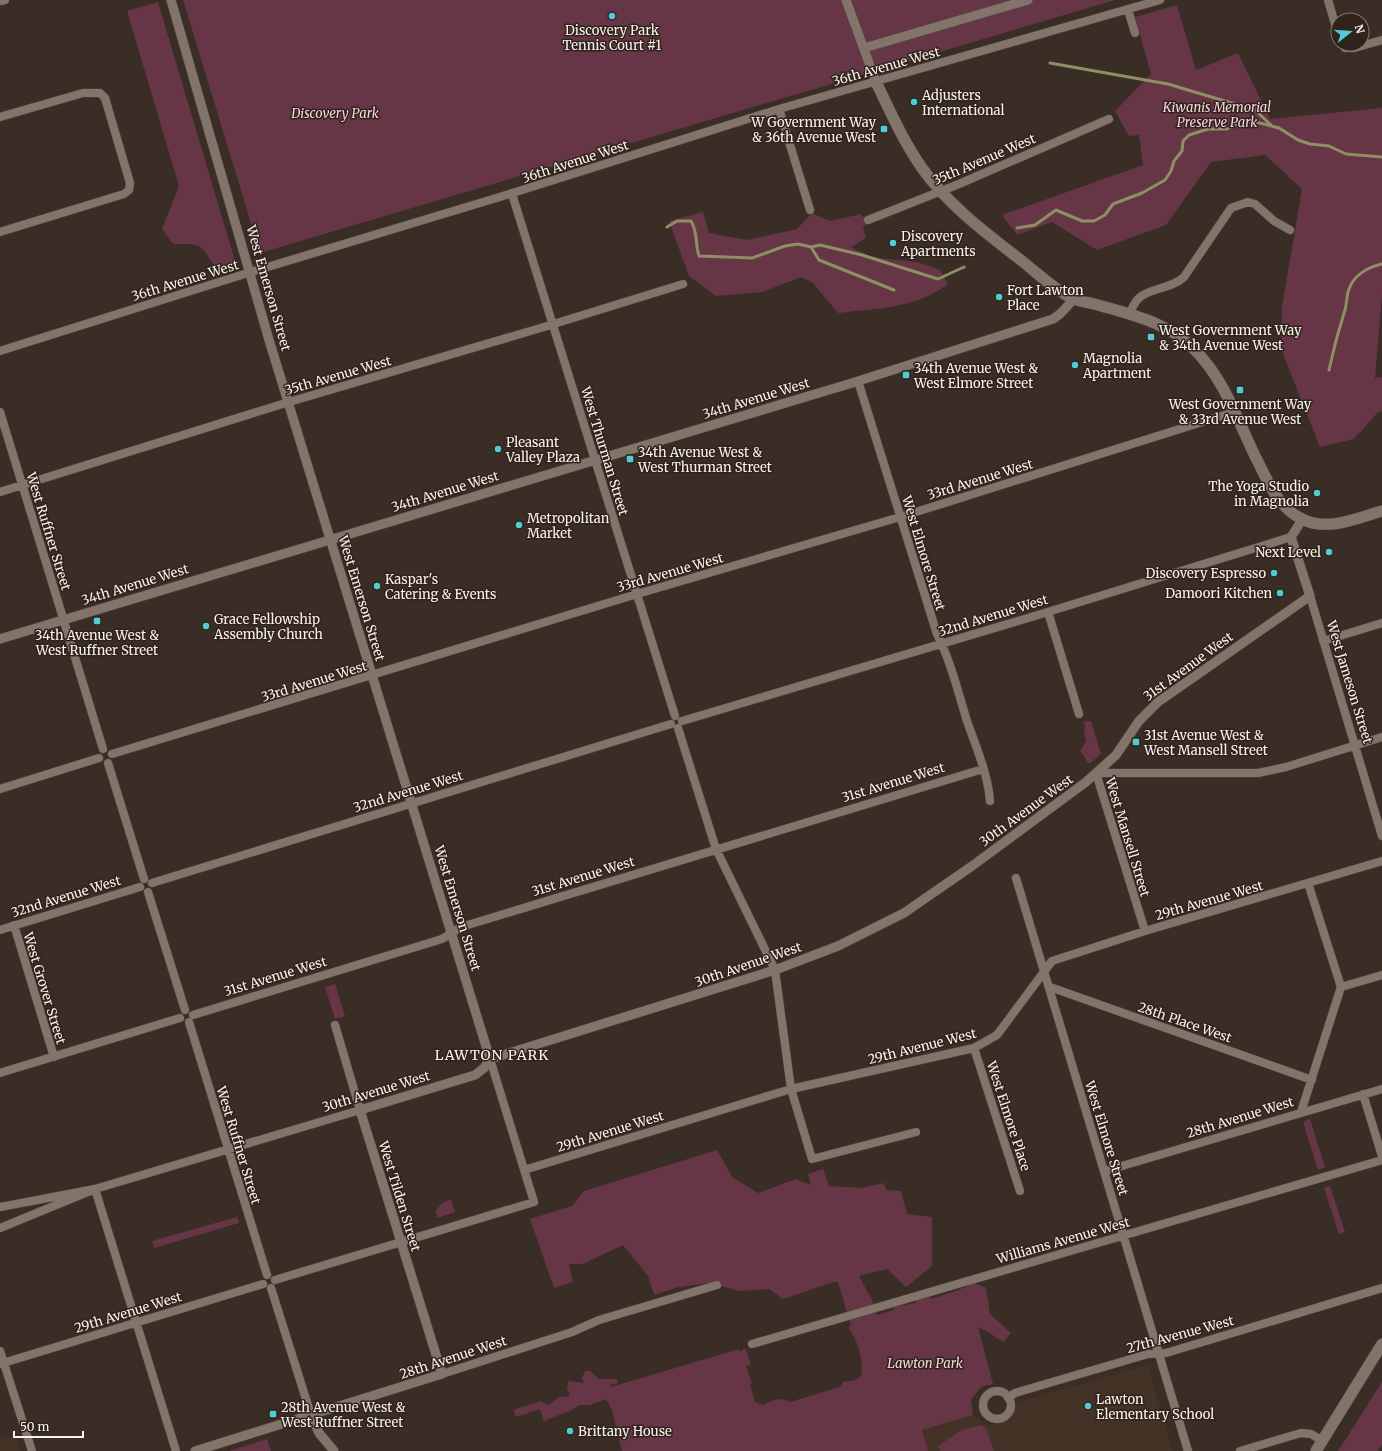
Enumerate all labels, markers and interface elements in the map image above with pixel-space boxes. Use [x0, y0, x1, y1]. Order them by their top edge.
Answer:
marker: Discovery Park Tennis Court #1 [607, 11, 617, 21]
north arrow [1330, 12, 1370, 52]
place label: Discovery Park Tennis Court #1 [563, 22, 661, 54]
text: N [1352, 23, 1368, 36]
street label: 36th Avenue West [830, 43, 942, 90]
place label: Adjusters International [921, 87, 1005, 119]
marker: Adjusters International [909, 97, 919, 107]
park label: Kiwanis Memorial Preserve Park [1162, 99, 1271, 131]
park label: Discovery Park [290, 105, 379, 122]
place label: W Government Way & 36th Avenue West [750, 114, 876, 146]
marker: W Government Way & 36th Avenue West [879, 124, 889, 134]
street label: 35th Avenue West [930, 130, 1038, 189]
street label: 36th Avenue West [520, 136, 631, 187]
street label: West Emerson Street [242, 222, 295, 353]
place label: Discovery Apartments [900, 228, 976, 260]
marker: Discovery Apartments [888, 238, 898, 248]
street label: 36th Avenue West [130, 256, 241, 305]
place label: Fort Lawton Place [1007, 282, 1084, 314]
marker: Fort Lawton Place [994, 292, 1004, 302]
place label: West Government Way & 34th Avenue West [1158, 322, 1302, 354]
marker: West Government Way & 34th Avenue West [1146, 332, 1156, 342]
place label: Magnolia Apartment [1082, 350, 1151, 382]
street label: 35th Avenue West [283, 352, 393, 399]
place label: 34th Avenue West & West Elmore Street [913, 360, 1038, 392]
marker: Magnolia Apartment [1070, 360, 1080, 370]
marker: 34th Avenue West & West Elmore Street [901, 370, 911, 380]
street label: 34th Avenue West [701, 374, 812, 423]
street label: West Thurman Street [577, 384, 632, 518]
marker: West Government Way & 33rd Avenue West [1235, 385, 1245, 395]
place label: West Government Way & 33rd Avenue West [1168, 396, 1312, 428]
place label: Pleasant Valley Plaza [505, 434, 580, 466]
marker: Pleasant Valley Plaza [493, 444, 503, 454]
place label: 34th Avenue West & West Thurman Street [637, 444, 772, 476]
marker: 34th Avenue West & West Thurman Street [625, 454, 635, 464]
street label: 33rd Avenue West [925, 455, 1035, 504]
street label: 34th Avenue West [390, 467, 501, 516]
street label: West Ruffner Street [22, 469, 75, 592]
place label: The Yoga Studio in Magnolia [1208, 478, 1309, 510]
marker: The Yoga Studio in Magnolia [1312, 488, 1322, 498]
street label: West Elmore Street [898, 493, 949, 613]
place label: Metropolitan Market [527, 510, 610, 542]
marker: Metropolitan Market [514, 520, 524, 530]
street label: West Emerson Street [334, 532, 389, 663]
place label: Next Level [1255, 544, 1321, 561]
marker: Next Level [1324, 547, 1334, 557]
street label: 33rd Avenue West [615, 549, 725, 596]
street label: 34th Avenue West [80, 560, 191, 609]
place label: Discovery Espresso [1145, 565, 1266, 582]
marker: Discovery Espresso [1269, 568, 1279, 578]
place label: Kaspar's Catering & Events [385, 571, 496, 603]
marker: Kaspar's Catering & Events [372, 581, 382, 591]
place label: Damoori Kitchen [1165, 585, 1272, 602]
marker: Damoori Kitchen [1275, 588, 1285, 598]
street label: 32nd Avenue West [936, 591, 1050, 640]
place label: Grace Fellowship Assembly Church [213, 611, 323, 643]
marker: 34th Avenue West & West Ruffner Street [92, 616, 102, 626]
street label: West Jameson Street [1322, 618, 1376, 746]
marker: Grace Fellowship Assembly Church [201, 621, 211, 631]
place label: 34th Avenue West & West Ruffner Street [35, 627, 159, 659]
street label: 31st Avenue West [1140, 628, 1236, 705]
street label: 33rd Avenue West [259, 657, 369, 706]
place label: 31st Avenue West & West Mansell Street [1143, 727, 1268, 759]
marker: 31st Avenue West & West Mansell Street [1131, 737, 1141, 747]
street label: 31st Avenue West [840, 759, 947, 806]
street label: 32nd Avenue West [351, 767, 465, 816]
street label: 30th Avenue West [976, 771, 1077, 850]
street label: West Mansell Street [1101, 775, 1154, 899]
street label: West Emerson Street [430, 842, 485, 973]
street label: 31st Avenue West [530, 853, 637, 900]
street label: 32nd Avenue West [9, 872, 123, 921]
street label: 29th Avenue West [1153, 877, 1265, 924]
street label: West Grover Street [19, 929, 70, 1046]
street label: 30th Avenue West [693, 938, 804, 991]
street label: 31st Avenue West [222, 953, 329, 1000]
street label: 28th Place West [1136, 998, 1234, 1047]
street label: 29th Avenue West [866, 1025, 978, 1068]
district label: LAWTON PARK [435, 1046, 549, 1064]
street label: West Elmore Place [982, 1058, 1034, 1173]
street label: 30th Avenue West [320, 1067, 432, 1116]
street label: West Elmore Street [1081, 1078, 1132, 1198]
street label: West Ruffner Street [212, 1083, 265, 1206]
street label: 28th Avenue West [1184, 1093, 1296, 1142]
street label: 29th Avenue West [554, 1107, 666, 1156]
street label: West Tilden Street [374, 1138, 424, 1253]
street label: Williams Avenue West [993, 1213, 1132, 1268]
street label: 29th Avenue West [72, 1288, 184, 1337]
street label: 27th Avenue West [1125, 1312, 1236, 1357]
street label: 28th Avenue West [398, 1332, 509, 1383]
park label: Lawton Park [887, 1355, 963, 1372]
place label: Lawton Elementary School [1096, 1391, 1214, 1423]
place label: 28th Avenue West & West Ruffner Street [280, 1399, 405, 1431]
marker: Lawton Elementary School [1083, 1401, 1093, 1411]
marker: 28th Avenue West & West Ruffner Street [268, 1409, 278, 1419]
scale bar [14, 1413, 83, 1439]
text: 50 m [20, 1419, 49, 1434]
place label: Brittany House [578, 1423, 672, 1440]
marker: Brittany House [565, 1426, 575, 1436]

